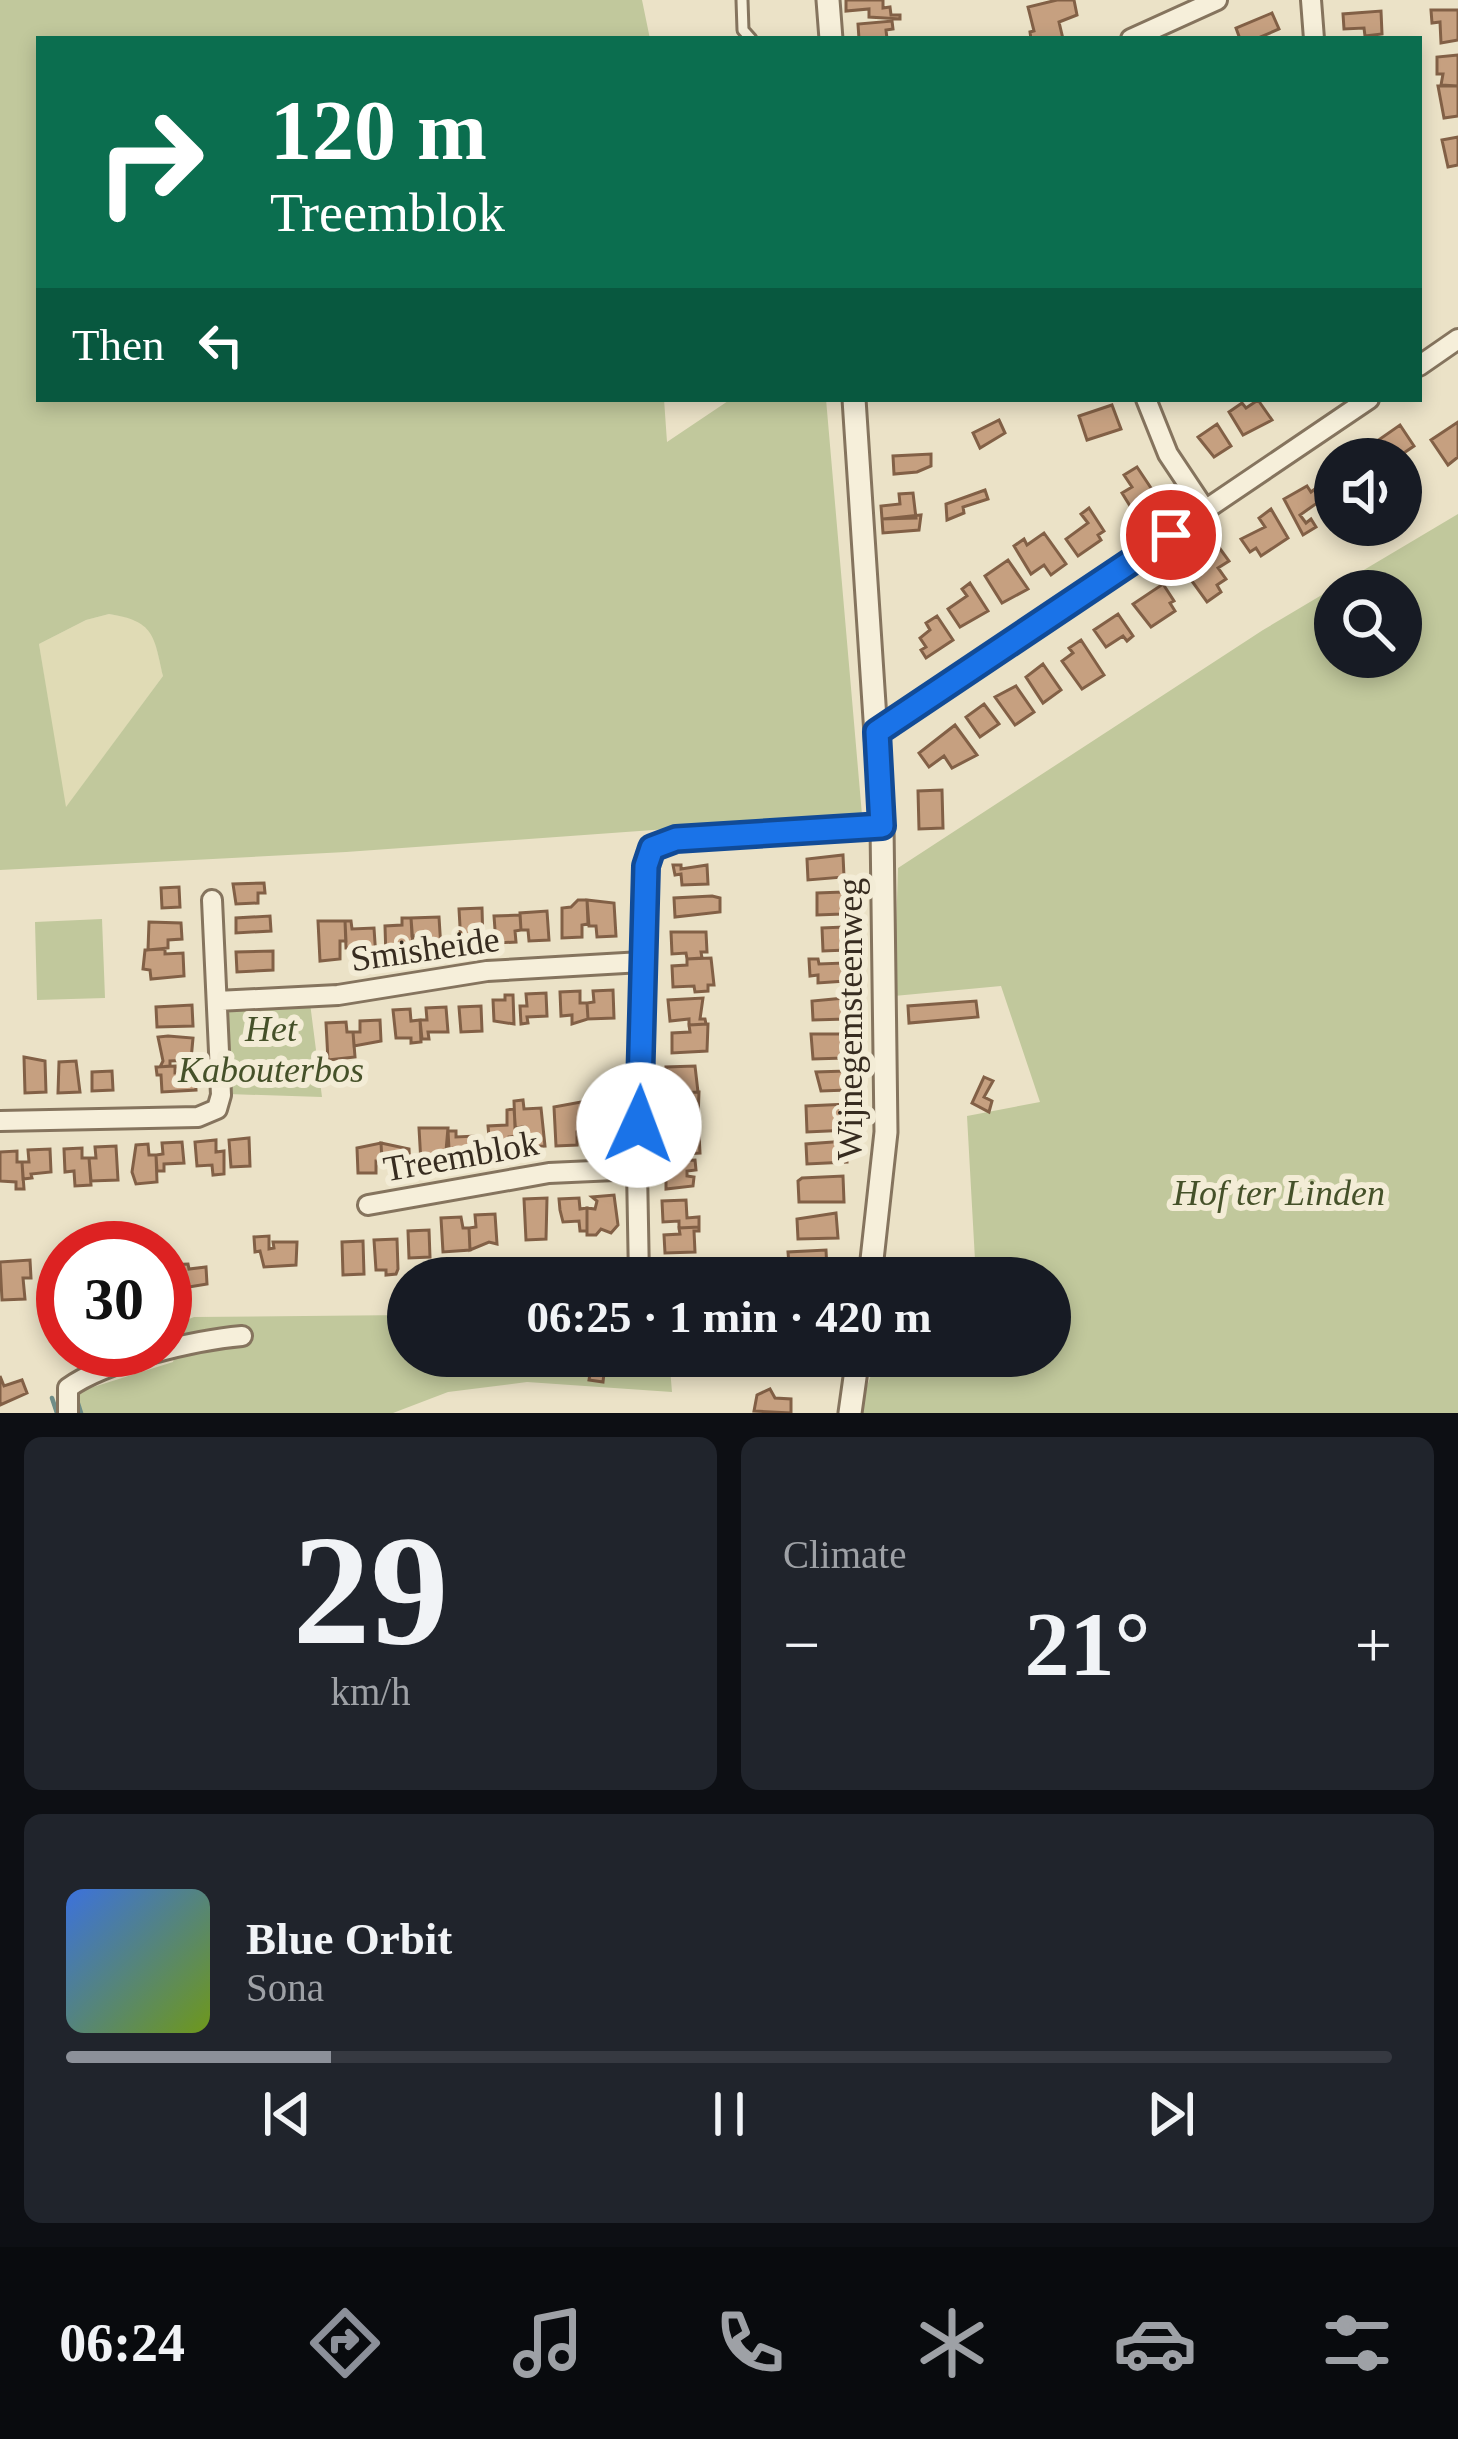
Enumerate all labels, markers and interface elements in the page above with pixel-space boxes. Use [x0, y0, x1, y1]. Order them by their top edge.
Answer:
icon: right [72, 84, 228, 240]
text: 120 m [270, 84, 487, 177]
text: Treemblok [270, 183, 505, 243]
icon: left [188, 312, 254, 378]
text: Then [72, 320, 164, 370]
map controls [1314, 438, 1422, 678]
button: sound [1314, 438, 1422, 546]
pin [1120, 484, 1222, 586]
icon: arrive [1138, 502, 1204, 568]
button: search [1314, 570, 1422, 678]
street label: Wijnegemsteenweg [830, 878, 870, 1160]
street label: Smisheide [348, 919, 502, 979]
park label: Het Kabouterbos [177, 1009, 364, 1090]
position arrow [576, 1062, 702, 1188]
street label: Treemblok [380, 1123, 542, 1189]
park label: Hof ter Linden [1172, 1173, 1385, 1213]
speed limit sign: 30 [36, 1221, 192, 1377]
text: 06:25 · 1 min · 420 m [527, 1292, 932, 1342]
text: 29 [293, 1504, 449, 1677]
text: Climate [783, 1533, 906, 1576]
text: 21° [1025, 1595, 1151, 1694]
text: − [783, 1608, 820, 1681]
text: + [1355, 1608, 1392, 1681]
text: km/h [330, 1670, 411, 1713]
text: Blue Orbit [246, 1914, 452, 1964]
text: Sona [246, 1966, 324, 2009]
icon: previous [254, 2081, 320, 2147]
icon: pause [696, 2081, 762, 2147]
icon: next [1138, 2081, 1204, 2147]
icon: directions [303, 2301, 387, 2385]
icon: music [506, 2301, 590, 2385]
icon: phone [708, 2301, 792, 2385]
icon: climate [910, 2301, 994, 2385]
icon: car [1113, 2301, 1197, 2385]
icon: filters [1315, 2301, 1399, 2385]
text: 06:24 [59, 2313, 185, 2373]

